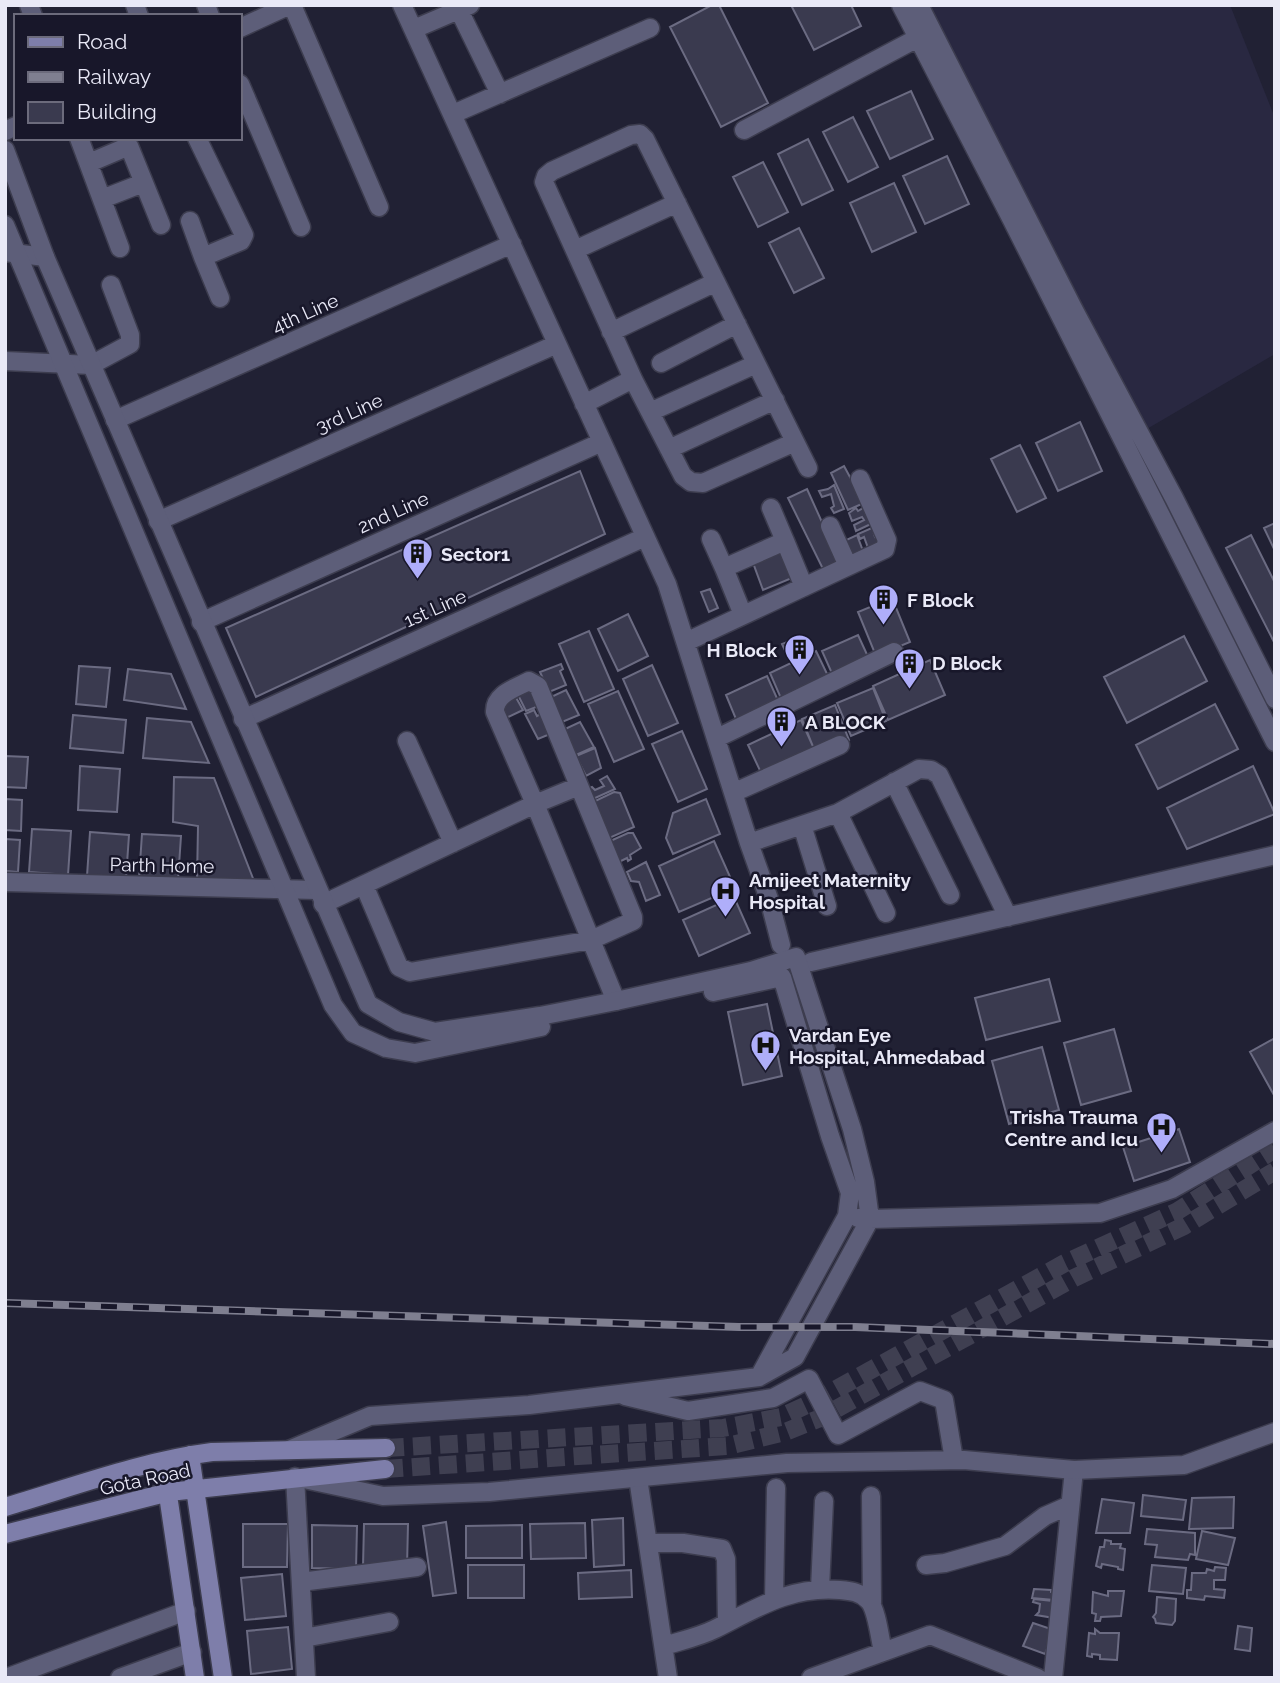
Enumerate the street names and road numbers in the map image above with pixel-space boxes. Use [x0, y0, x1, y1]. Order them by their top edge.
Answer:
street label: 4th Line [268, 289, 342, 337]
street label: 3rd Line [312, 389, 386, 437]
street label: 2nd Line [354, 487, 432, 537]
street label: 1st Line [400, 585, 470, 631]
street label: Parth Home [109, 853, 215, 877]
street label: Gota Road [98, 1459, 192, 1499]

